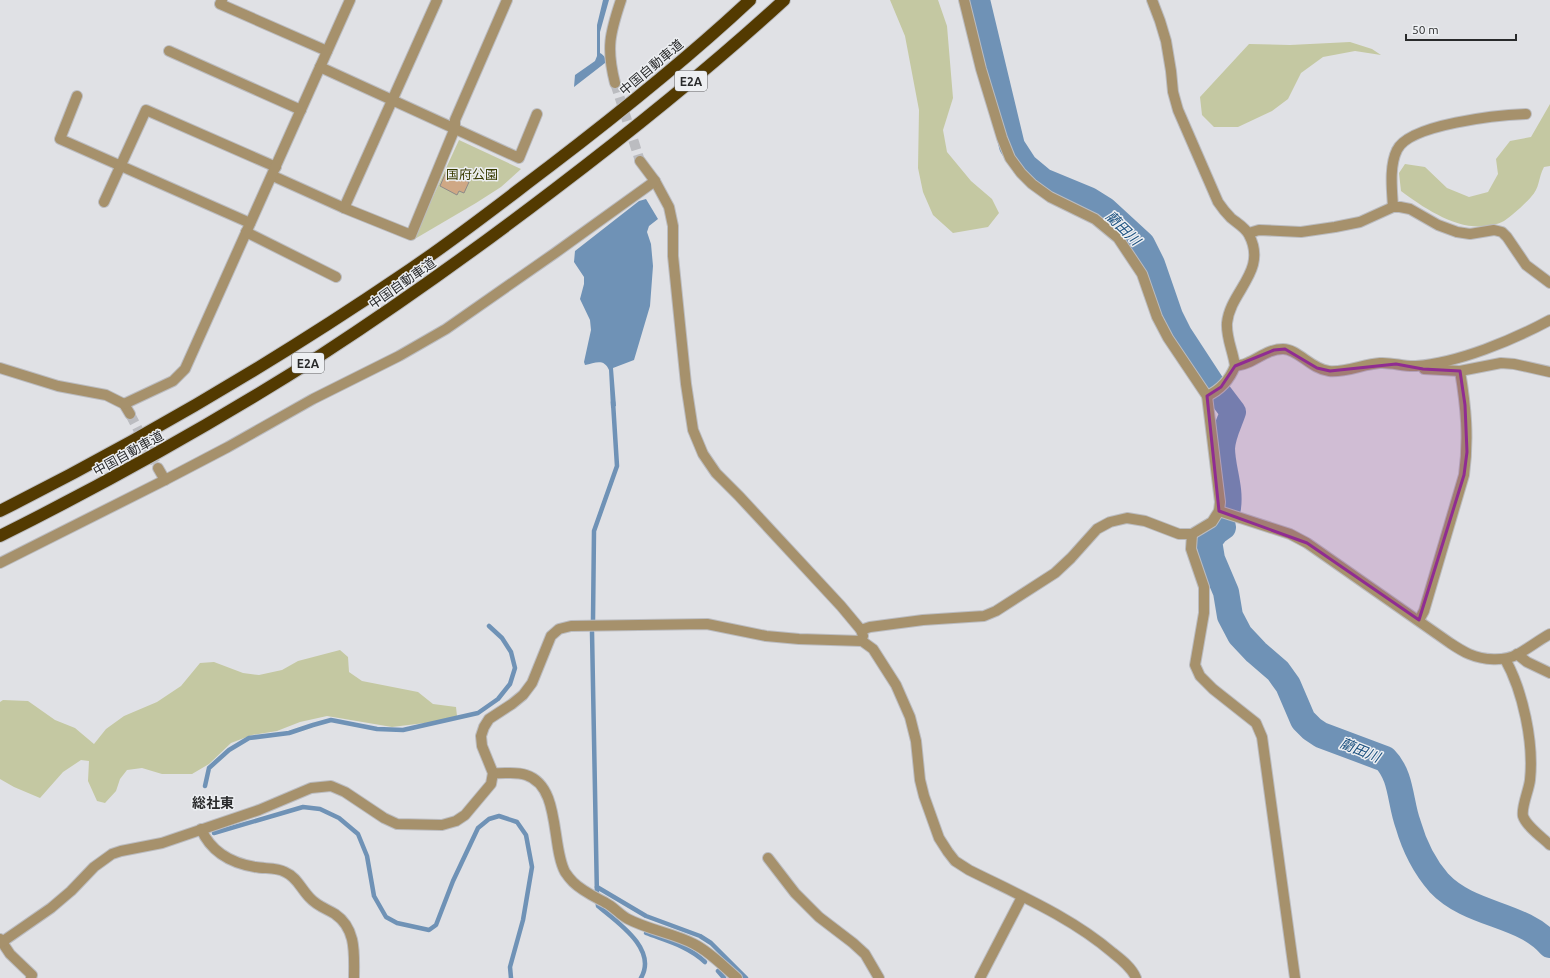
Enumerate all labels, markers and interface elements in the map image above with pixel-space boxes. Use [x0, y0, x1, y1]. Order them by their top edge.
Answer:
scale bar [1406, 16, 1516, 42]
text: 50 m [1412, 23, 1439, 36]
street label: 中国自動車道 [617, 37, 685, 97]
road number: E2A [675, 71, 707, 91]
park label: 国府公園 [446, 167, 498, 181]
water label: 藺田川 [1102, 208, 1145, 250]
street label: 中国自動車道 [366, 255, 438, 311]
road number: E2A [292, 353, 324, 373]
street label: 中国自動車道 [90, 428, 166, 478]
water label: 藺田川 [1338, 735, 1384, 766]
district label: 総社東 [192, 795, 234, 811]

